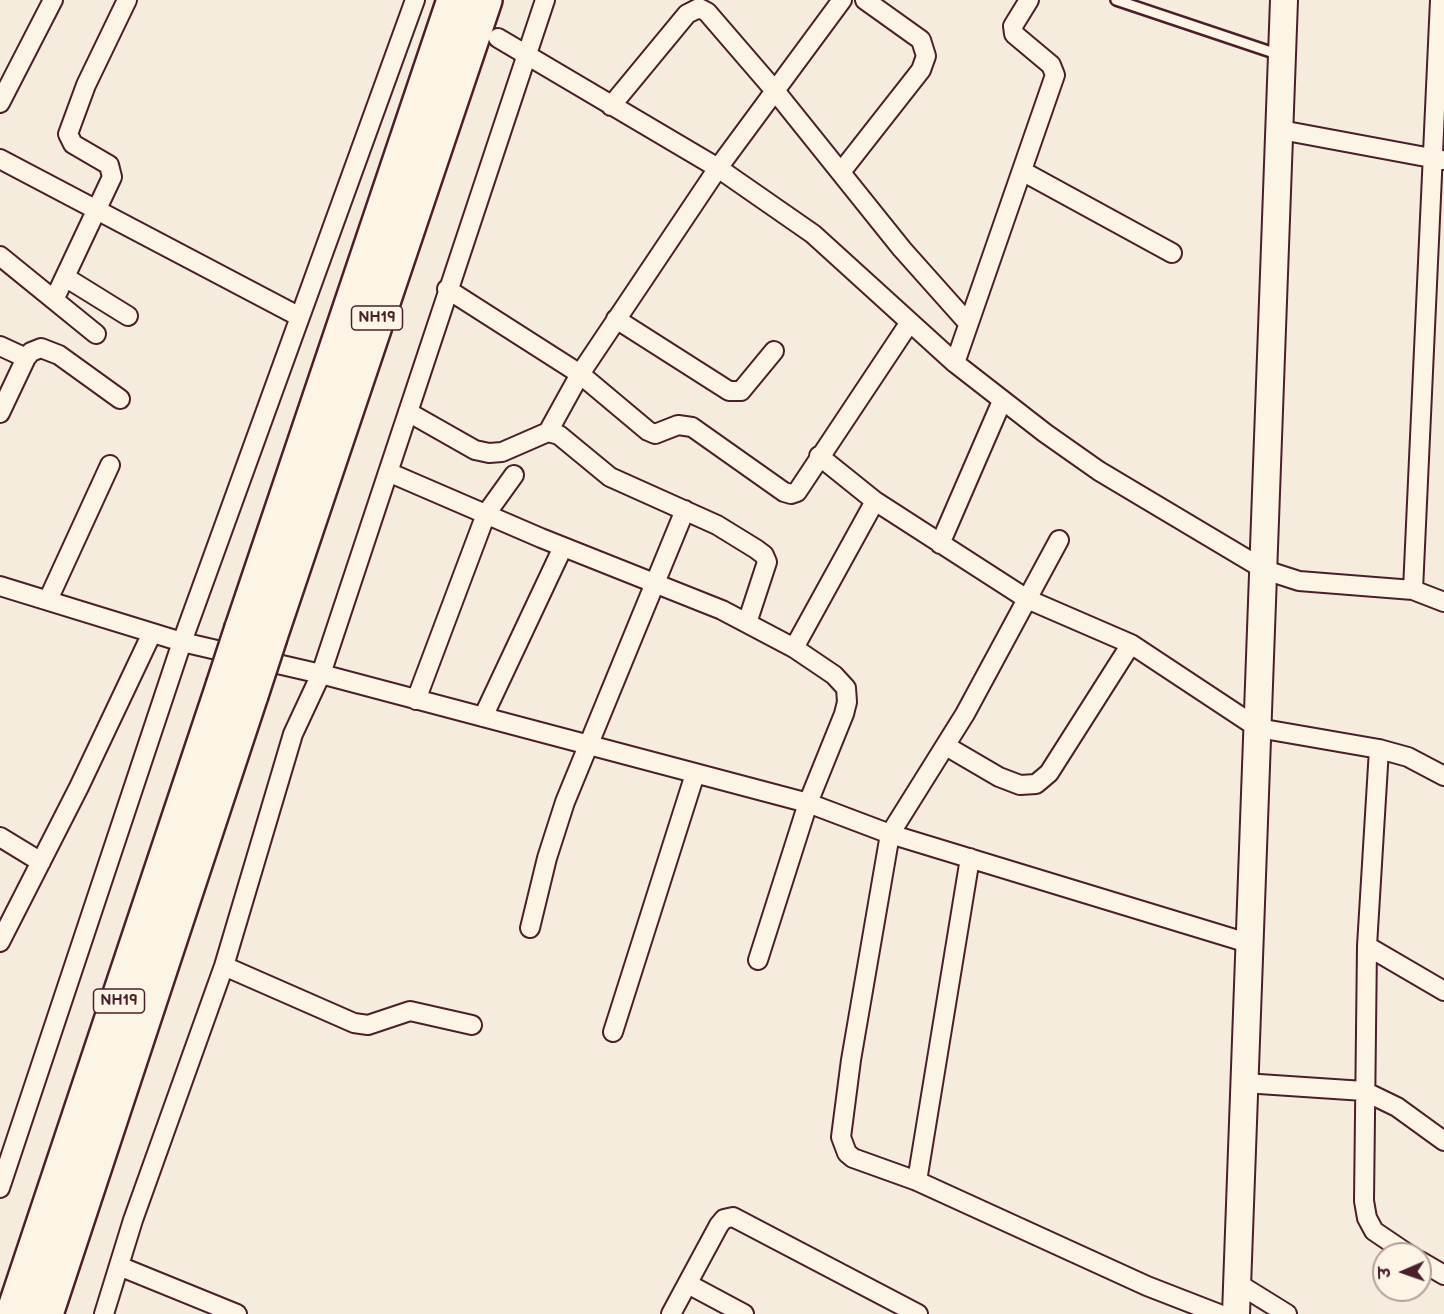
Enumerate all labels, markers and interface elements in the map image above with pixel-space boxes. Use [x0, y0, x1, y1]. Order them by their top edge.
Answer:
road number: NH19 [352, 306, 403, 330]
road number: NH19 [94, 989, 144, 1013]
north arrow [1372, 1242, 1432, 1302]
text: उ [1376, 1267, 1395, 1278]

